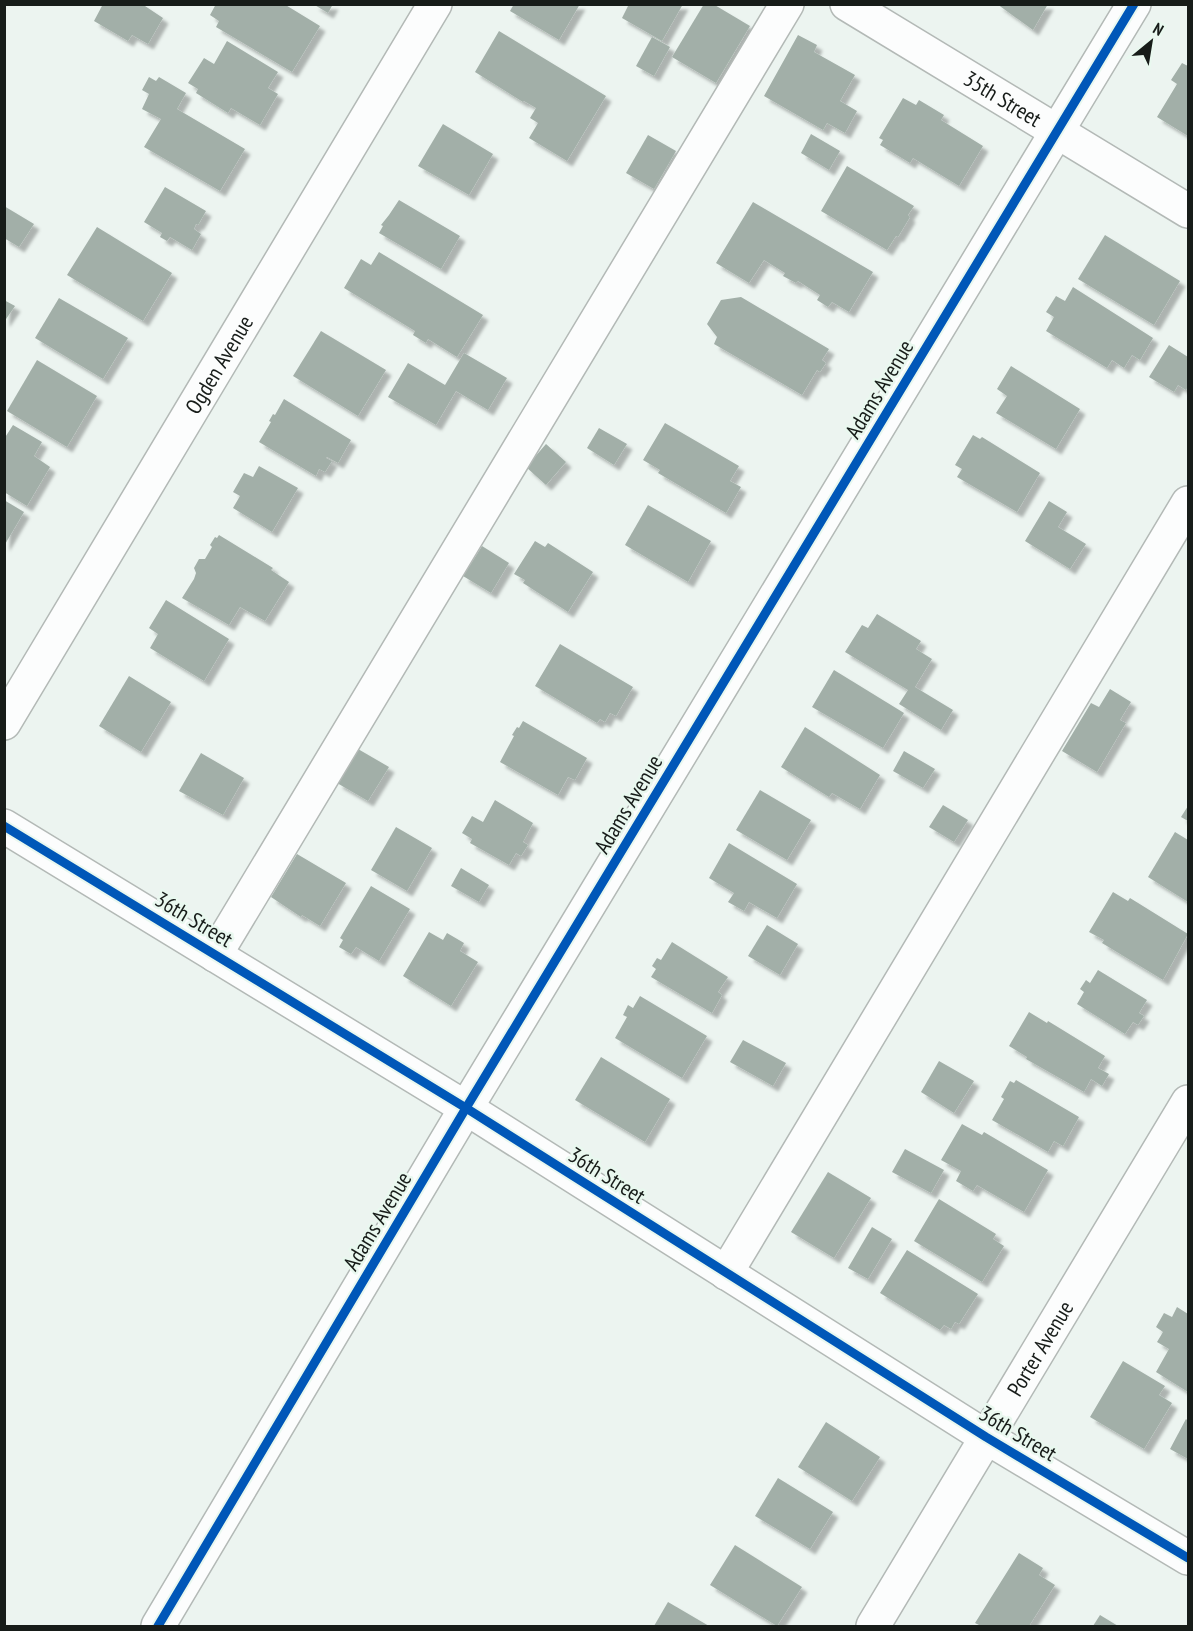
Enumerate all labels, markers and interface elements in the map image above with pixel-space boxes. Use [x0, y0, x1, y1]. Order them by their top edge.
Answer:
north arrow [1121, 12, 1181, 72]
text: N [1150, 18, 1167, 40]
street label: 35th Street [959, 64, 1047, 133]
street label: Ogden Avenue [179, 310, 259, 419]
street label: Adams Avenue [839, 335, 919, 443]
street label: Adams Avenue [588, 750, 668, 858]
street label: 36th Street [150, 885, 238, 953]
street label: 36th Street [563, 1140, 651, 1210]
street label: Adams Avenue [337, 1167, 417, 1275]
street label: Porter Avenue [1001, 1296, 1079, 1401]
street label: 36th Street [974, 1399, 1062, 1467]

